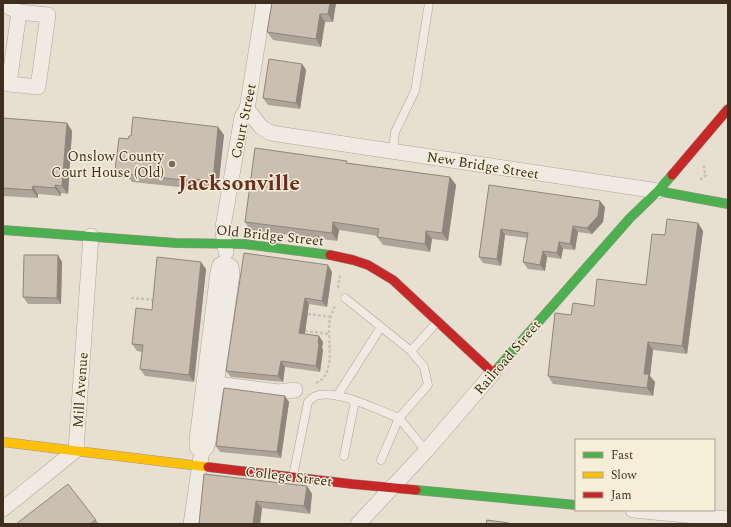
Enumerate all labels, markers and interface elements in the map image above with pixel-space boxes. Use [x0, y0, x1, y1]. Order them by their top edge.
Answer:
street label: Court Street [225, 82, 262, 161]
place label: Onslow County Court House (Old) [51, 146, 165, 183]
street label: New Bridge Street [425, 146, 541, 185]
marker: Onslow County Court House (Old) [167, 159, 177, 169]
district label: Jacksonville [178, 167, 300, 200]
street label: Old Bridge Street [215, 219, 325, 252]
street label: Railroad Street [469, 315, 546, 399]
street label: Mill Avenue [67, 351, 94, 429]
legend [575, 439, 715, 511]
text: Fast [611, 446, 633, 465]
street label: College Street [244, 461, 334, 492]
text: Slow [611, 466, 637, 485]
text: Jam [611, 486, 632, 505]

